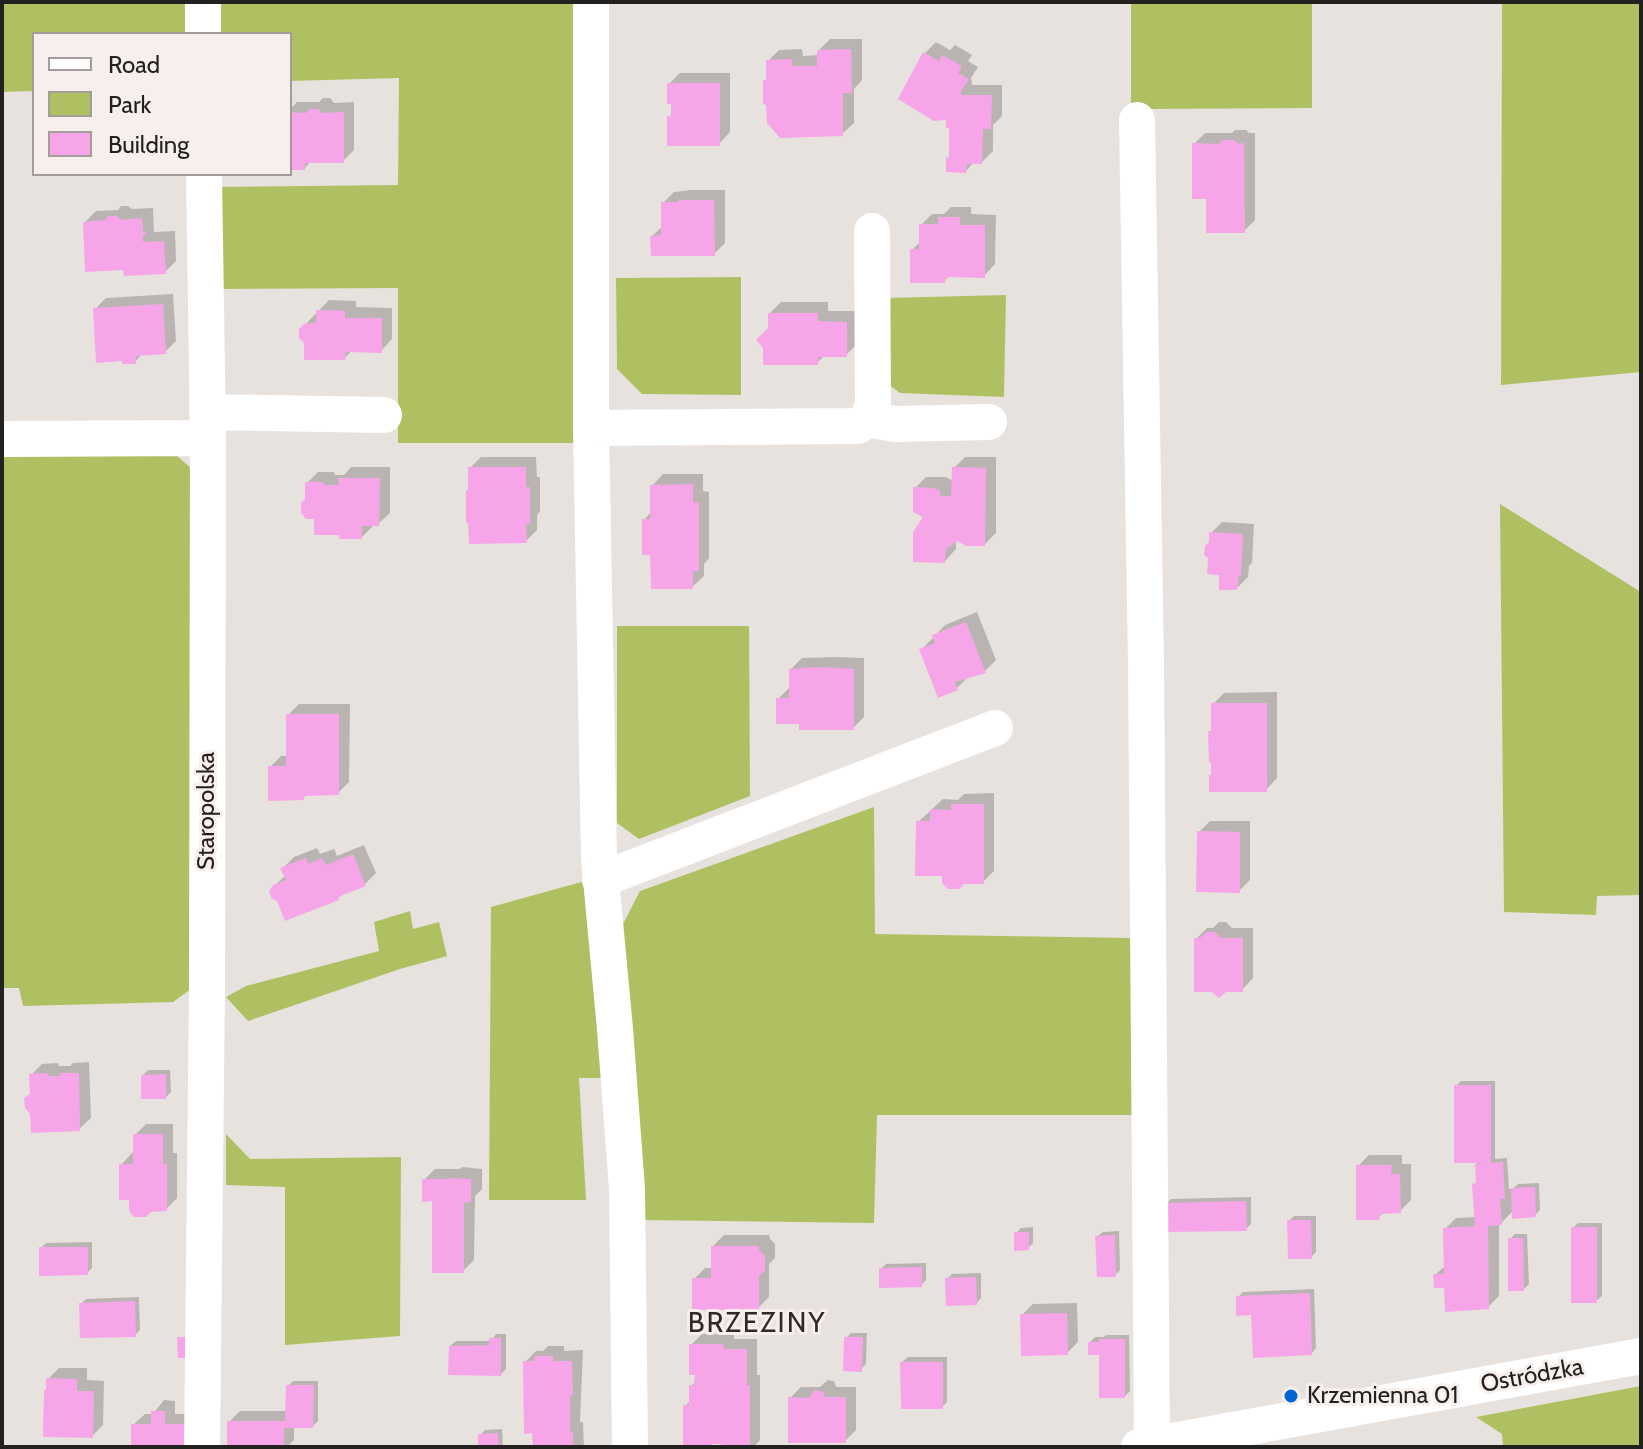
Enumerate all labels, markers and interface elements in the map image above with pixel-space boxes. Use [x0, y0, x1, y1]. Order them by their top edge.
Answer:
legend [32, 32, 292, 176]
text: Road [108, 50, 160, 79]
text: Park [108, 90, 151, 119]
text: Building [108, 130, 189, 159]
street label: Staropolska [193, 752, 221, 870]
district label: BRZEZINY [688, 1307, 826, 1341]
street label: Ostródzka [1478, 1353, 1586, 1399]
place label: Krzemienna 01 [1307, 1382, 1458, 1410]
marker: Krzemienna 01 [1282, 1387, 1300, 1405]

